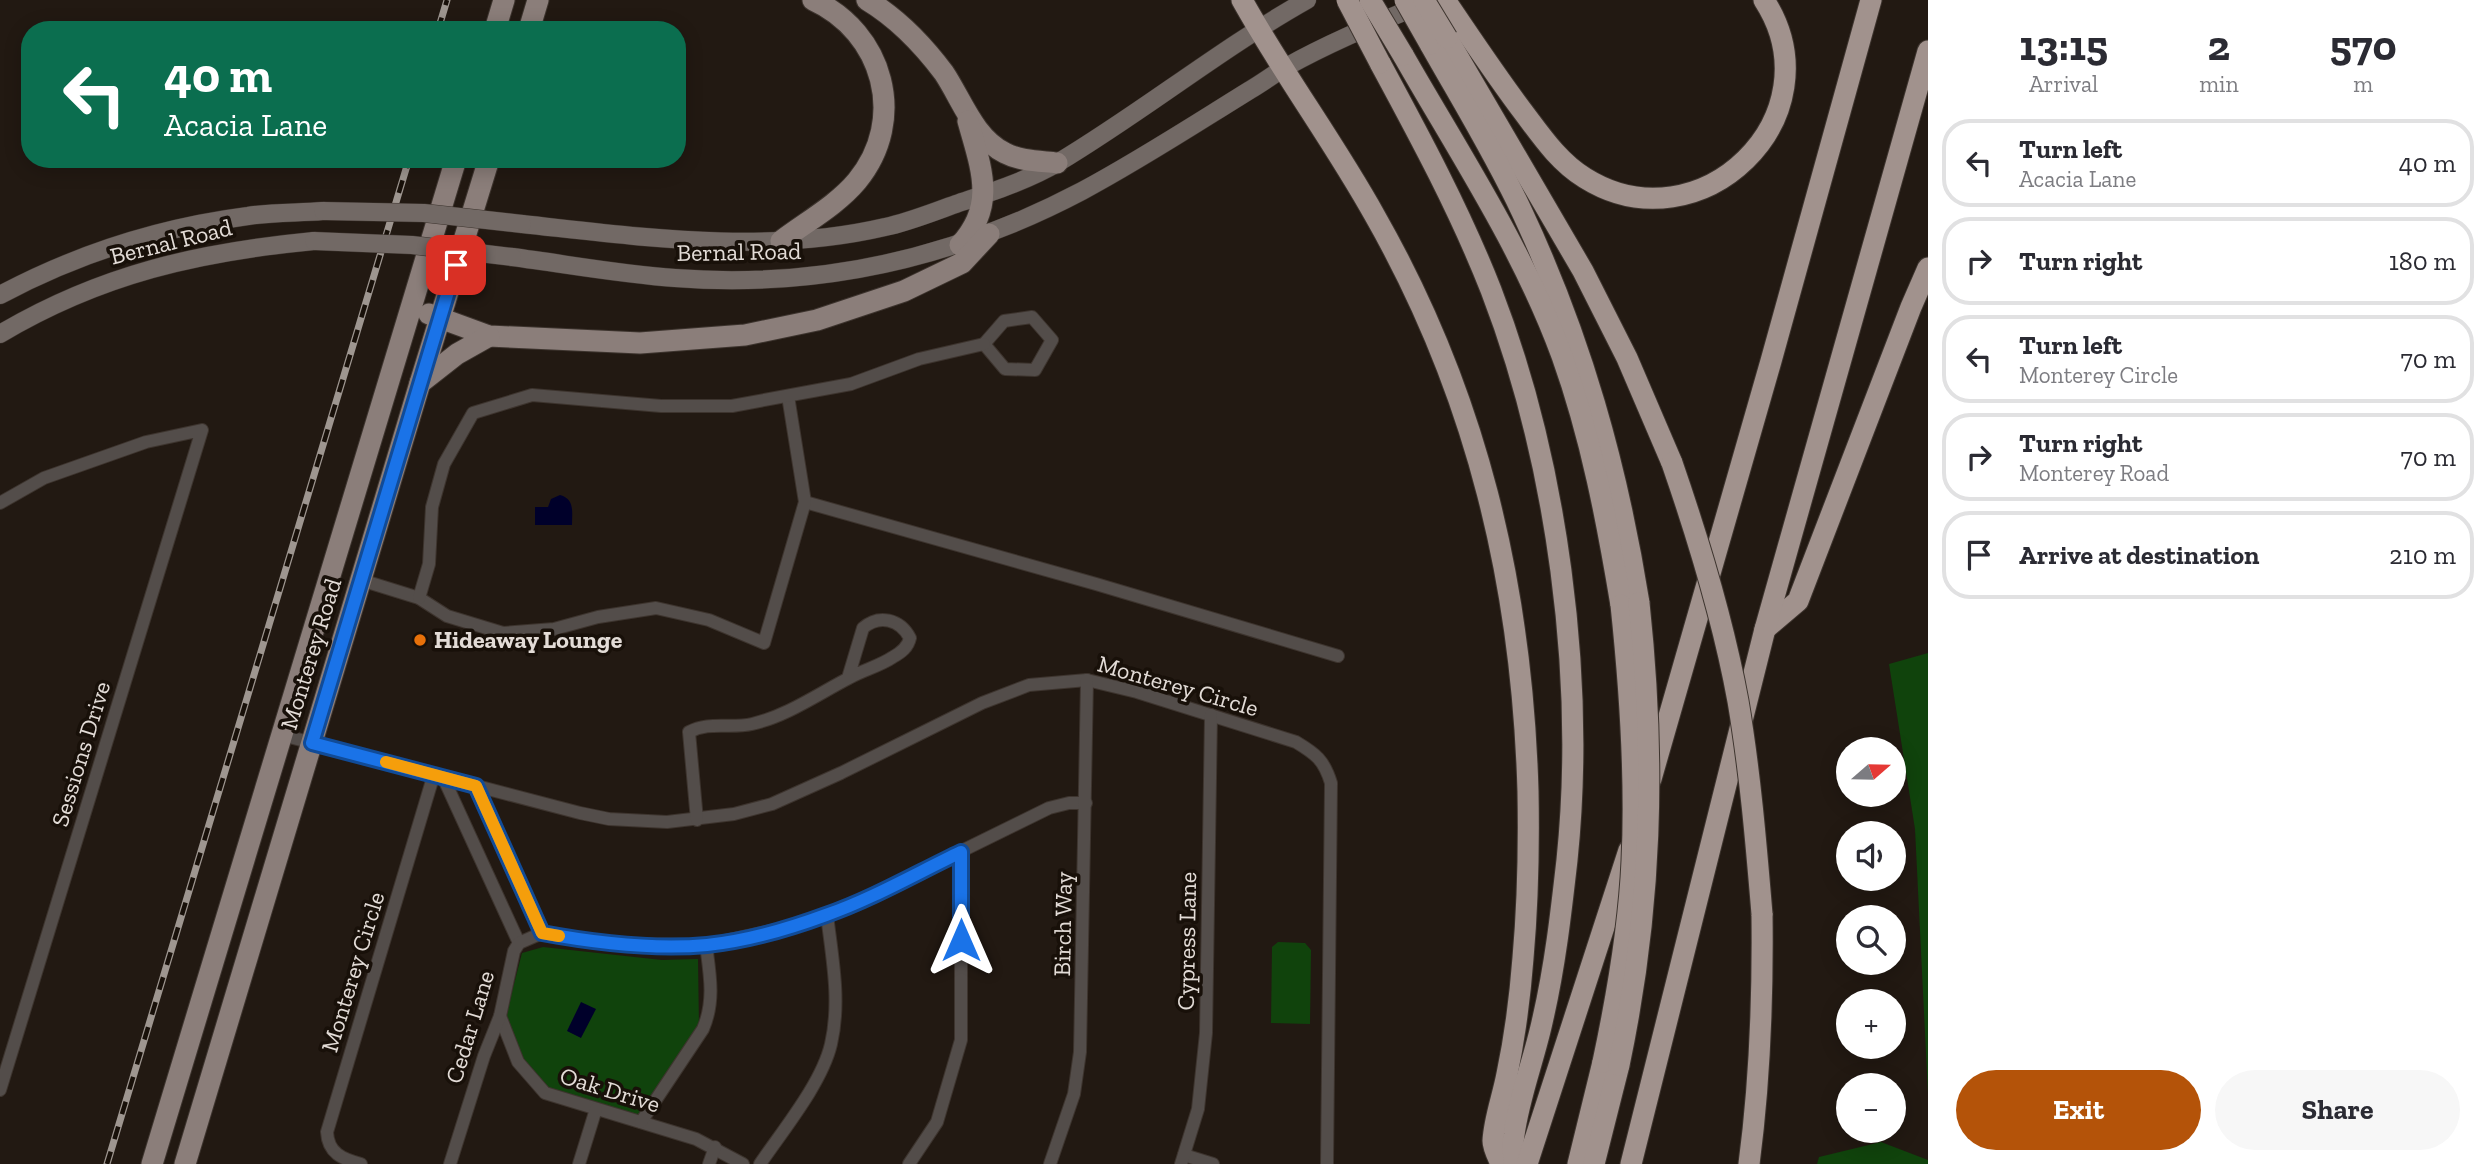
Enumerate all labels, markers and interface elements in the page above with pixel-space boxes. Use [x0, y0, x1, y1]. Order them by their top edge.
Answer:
text: 13:15 [2019, 20, 2108, 71]
text: 2 [2208, 20, 2230, 71]
text: 570 [2330, 20, 2397, 71]
text: 40 m [164, 46, 272, 105]
icon: left [49, 49, 140, 140]
text: Arrival [2029, 70, 2098, 98]
text: min [2199, 70, 2239, 98]
text: m [2353, 70, 2373, 98]
text: Acacia Lane [164, 106, 327, 144]
text: Turn left [2019, 133, 2122, 165]
icon: left [1960, 144, 1998, 182]
text: 40 m [2399, 147, 2456, 179]
text: Acacia Lane [2019, 165, 2136, 193]
street label: Bernal Road [107, 212, 235, 271]
pin [426, 235, 486, 295]
street label: Bernal Road [676, 236, 802, 267]
icon: right [1960, 242, 1998, 280]
text: Turn right [2019, 245, 2142, 277]
text: 180 m [2389, 245, 2456, 277]
icon: arrive [437, 246, 475, 284]
text: Turn left [2019, 329, 2122, 361]
icon: left [1960, 340, 1998, 378]
text: 70 m [2400, 343, 2456, 375]
text: Monterey Circle [2019, 361, 2178, 389]
text: Turn right [2019, 427, 2142, 459]
icon: right [1960, 438, 1998, 476]
text: 70 m [2400, 441, 2456, 473]
text: Monterey Road [2019, 459, 2169, 487]
icon: arrive [1960, 536, 1998, 574]
text: Arrive at destination [2019, 539, 2259, 571]
text: 210 m [2389, 539, 2456, 571]
street label: Monterey Road [274, 575, 347, 733]
place label: Hideaway Lounge [434, 625, 623, 654]
marker: Hideaway Lounge [412, 632, 428, 648]
street label: Monterey Circle [1094, 649, 1262, 722]
street label: Sessions Drive [45, 678, 116, 830]
north arrow [1836, 737, 1906, 807]
map controls [1836, 737, 1906, 1143]
button: sound [1836, 821, 1906, 891]
street label: Birch Way [1047, 871, 1078, 977]
street label: Cypress Lane [1171, 871, 1202, 1010]
street label: Monterey Circle [314, 888, 391, 1055]
position arrow [924, 903, 998, 977]
button: search [1836, 905, 1906, 975]
street label: Cedar Lane [439, 967, 500, 1087]
button: + [1836, 989, 1906, 1059]
street label: Oak Drive [556, 1061, 664, 1119]
button: Exit [1956, 1070, 2201, 1150]
button: Share [2215, 1070, 2460, 1150]
button: − [1836, 1073, 1906, 1143]

